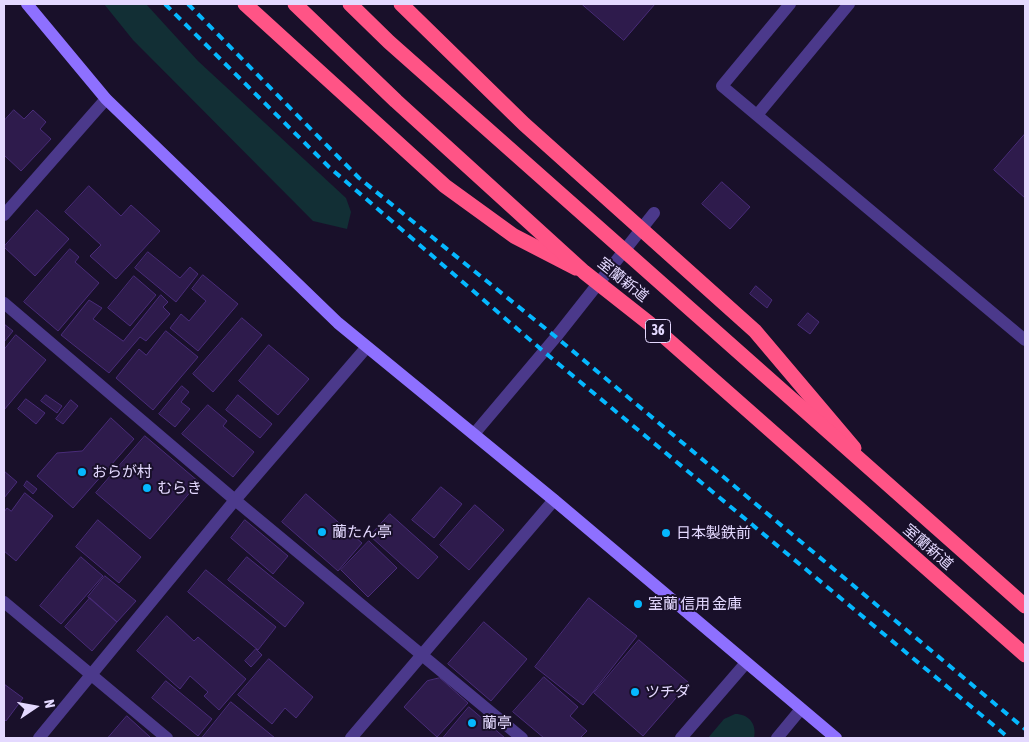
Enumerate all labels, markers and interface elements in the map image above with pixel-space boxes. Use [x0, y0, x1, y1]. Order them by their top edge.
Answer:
street label: 室蘭新道 [594, 254, 652, 306]
road number: 36 [646, 320, 670, 342]
place label: おらが村 [92, 463, 152, 481]
marker: おらが村 [76, 466, 88, 478]
place label: むらき [157, 479, 202, 497]
marker: むらき [141, 482, 153, 494]
street label: 室蘭新道 [899, 521, 957, 573]
place label: 蘭たん亭 [332, 523, 392, 541]
place label: 日本製鉄前 [676, 524, 751, 542]
marker: 蘭たん亭 [316, 526, 328, 538]
marker: 日本製鉄前 [660, 527, 672, 539]
place label: 室蘭 信用 金庫 [648, 595, 742, 613]
marker: 室蘭 信用 金庫 [632, 598, 644, 610]
north arrow [10, 682, 60, 732]
place label: ツチダ [645, 683, 690, 701]
marker: ツチダ [629, 686, 641, 698]
text: N [41, 698, 58, 710]
place label: 蘭亭 [482, 714, 512, 732]
marker: 蘭亭 [466, 717, 478, 729]

